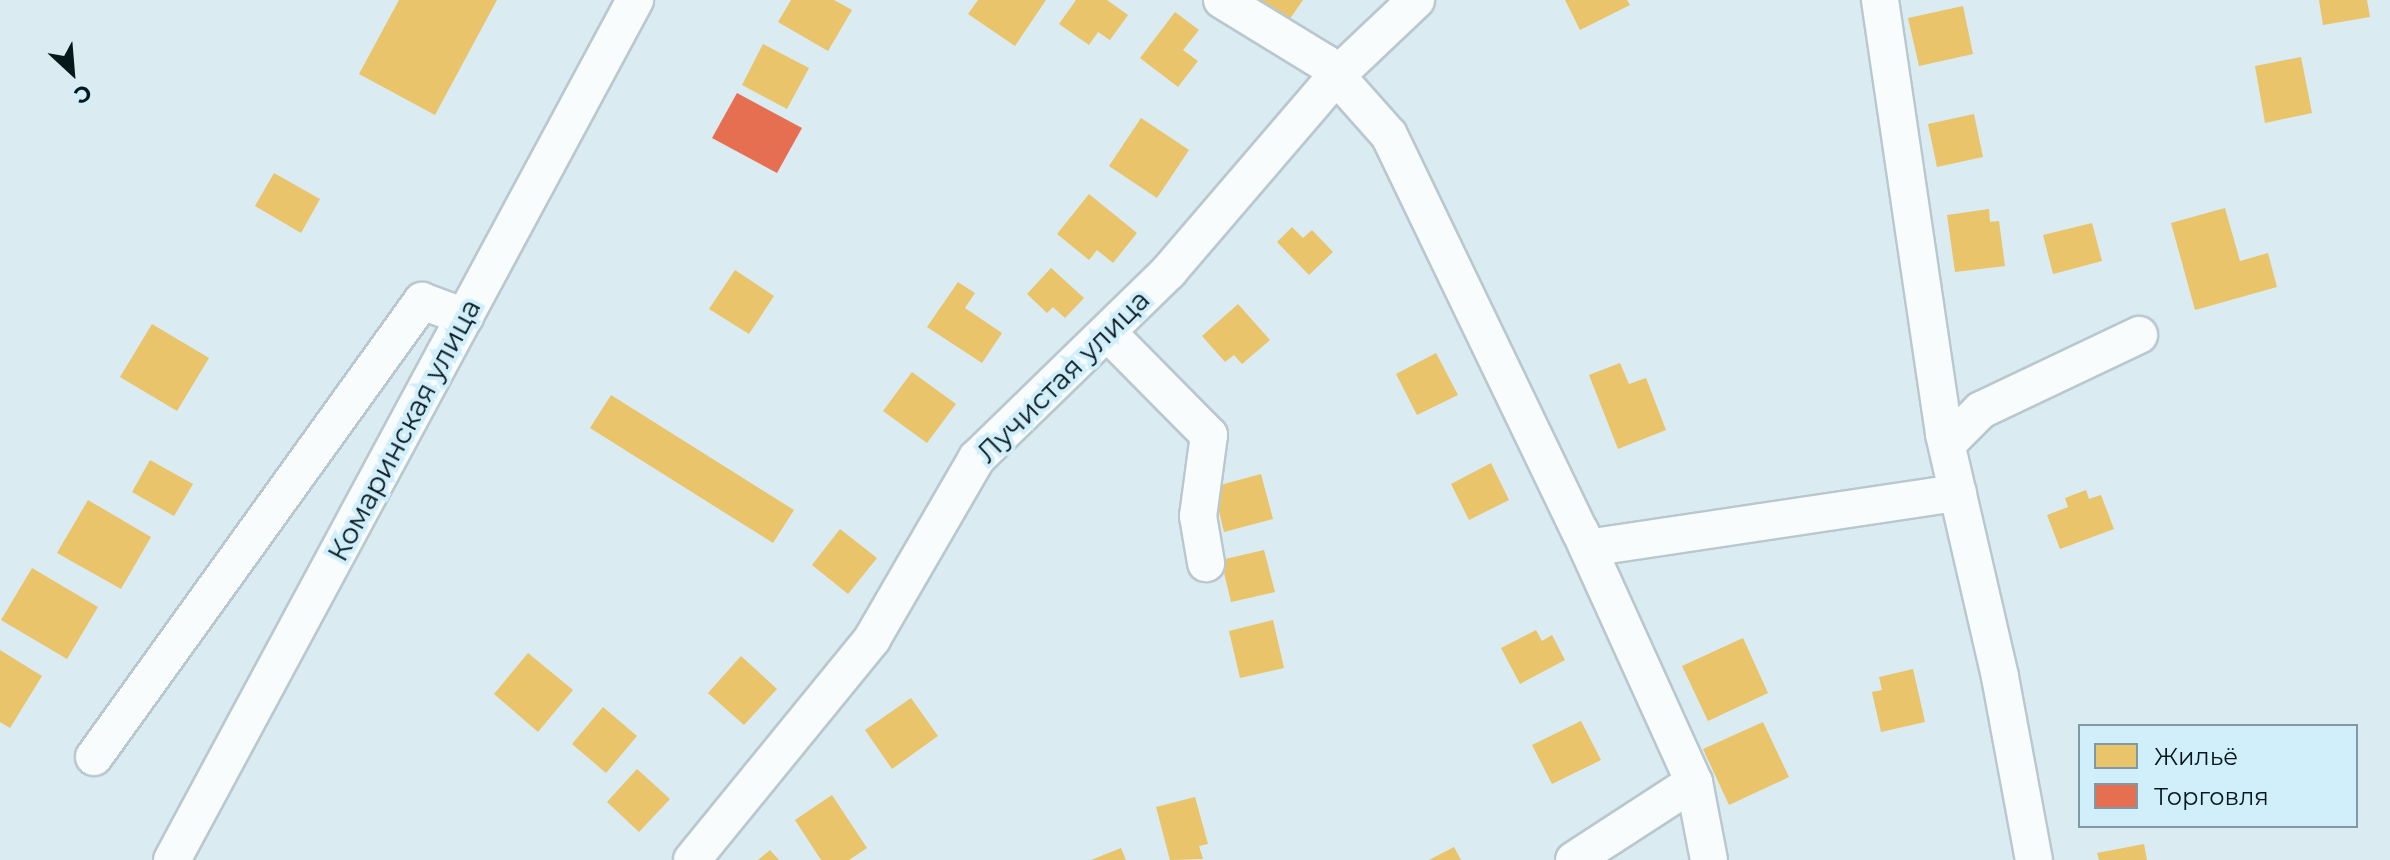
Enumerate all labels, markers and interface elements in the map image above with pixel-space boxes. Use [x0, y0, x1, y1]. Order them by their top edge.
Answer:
north arrow [32, 32, 112, 112]
text: С [70, 78, 96, 110]
street label: Лучистая улица [970, 283, 1156, 469]
street label: Комаринская улица [321, 293, 487, 567]
legend [2078, 724, 2358, 828]
text: Жильё [2154, 742, 2238, 771]
text: Торговля [2154, 782, 2269, 811]

